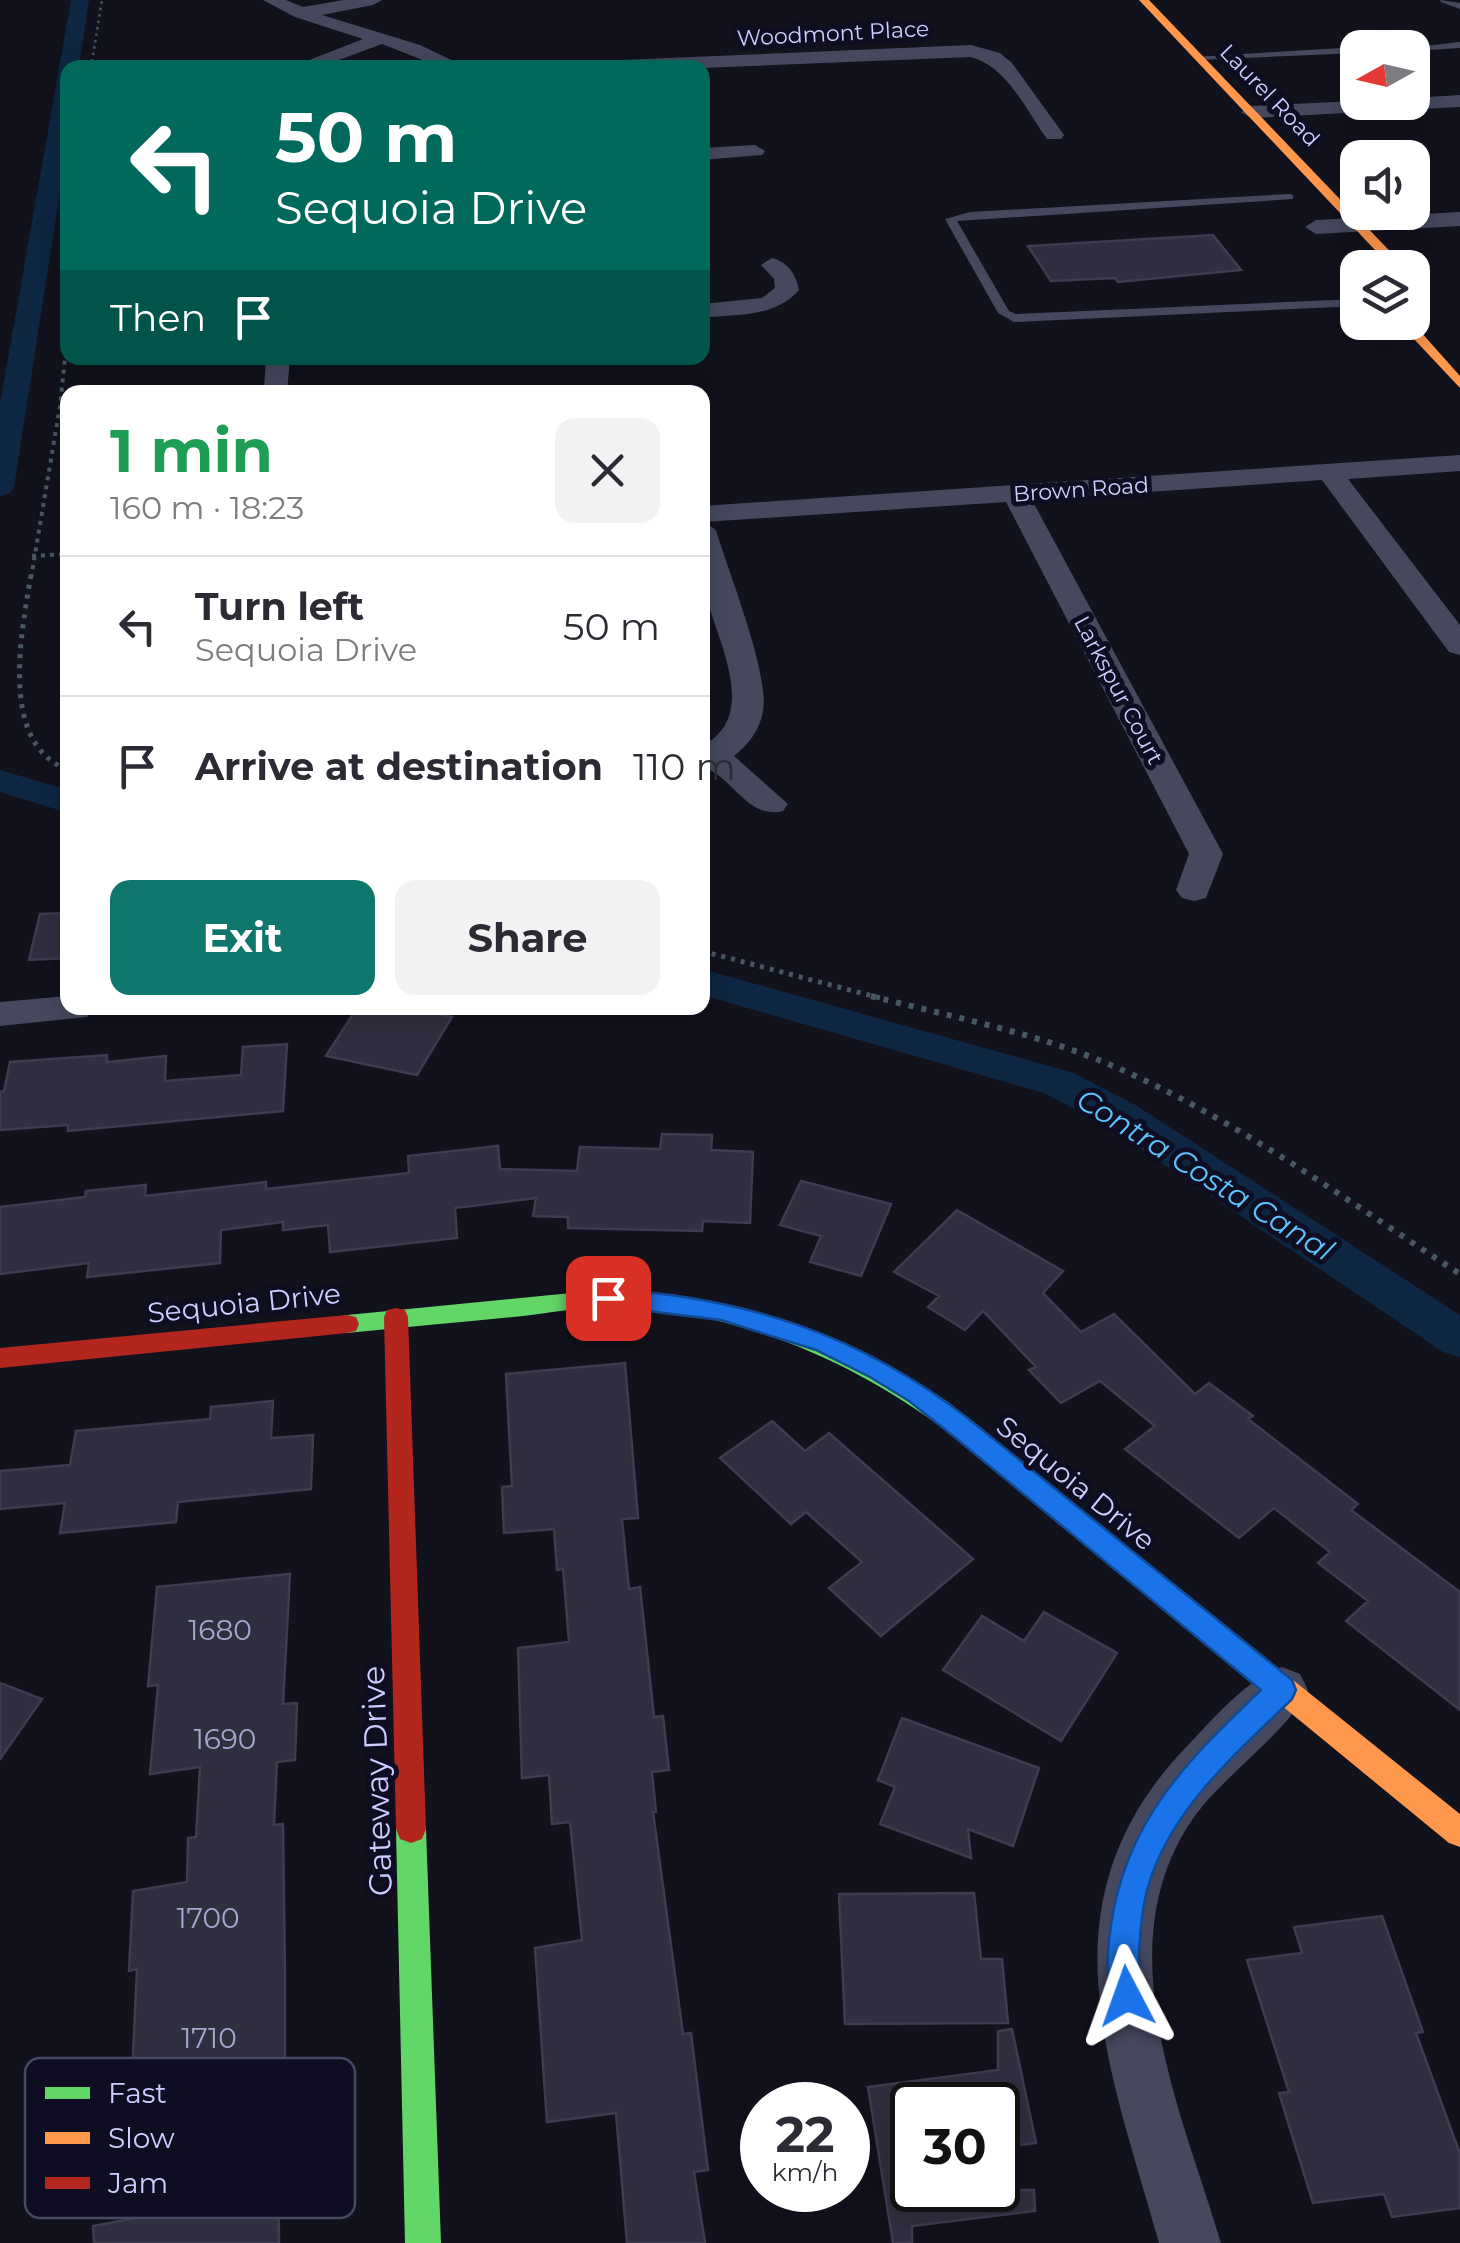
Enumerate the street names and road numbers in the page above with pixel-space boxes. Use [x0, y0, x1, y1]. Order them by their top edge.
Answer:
street label: Woodmont Place [736, 15, 930, 52]
street label: Laurel Road [1214, 39, 1325, 152]
street label: Brown Road [1012, 471, 1150, 508]
street label: Larkspur Court [1068, 611, 1169, 769]
street label: Sequoia Drive [146, 1276, 342, 1330]
street label: Sequoia Drive [990, 1409, 1162, 1557]
street label: Gateway Drive [353, 1665, 400, 1897]

